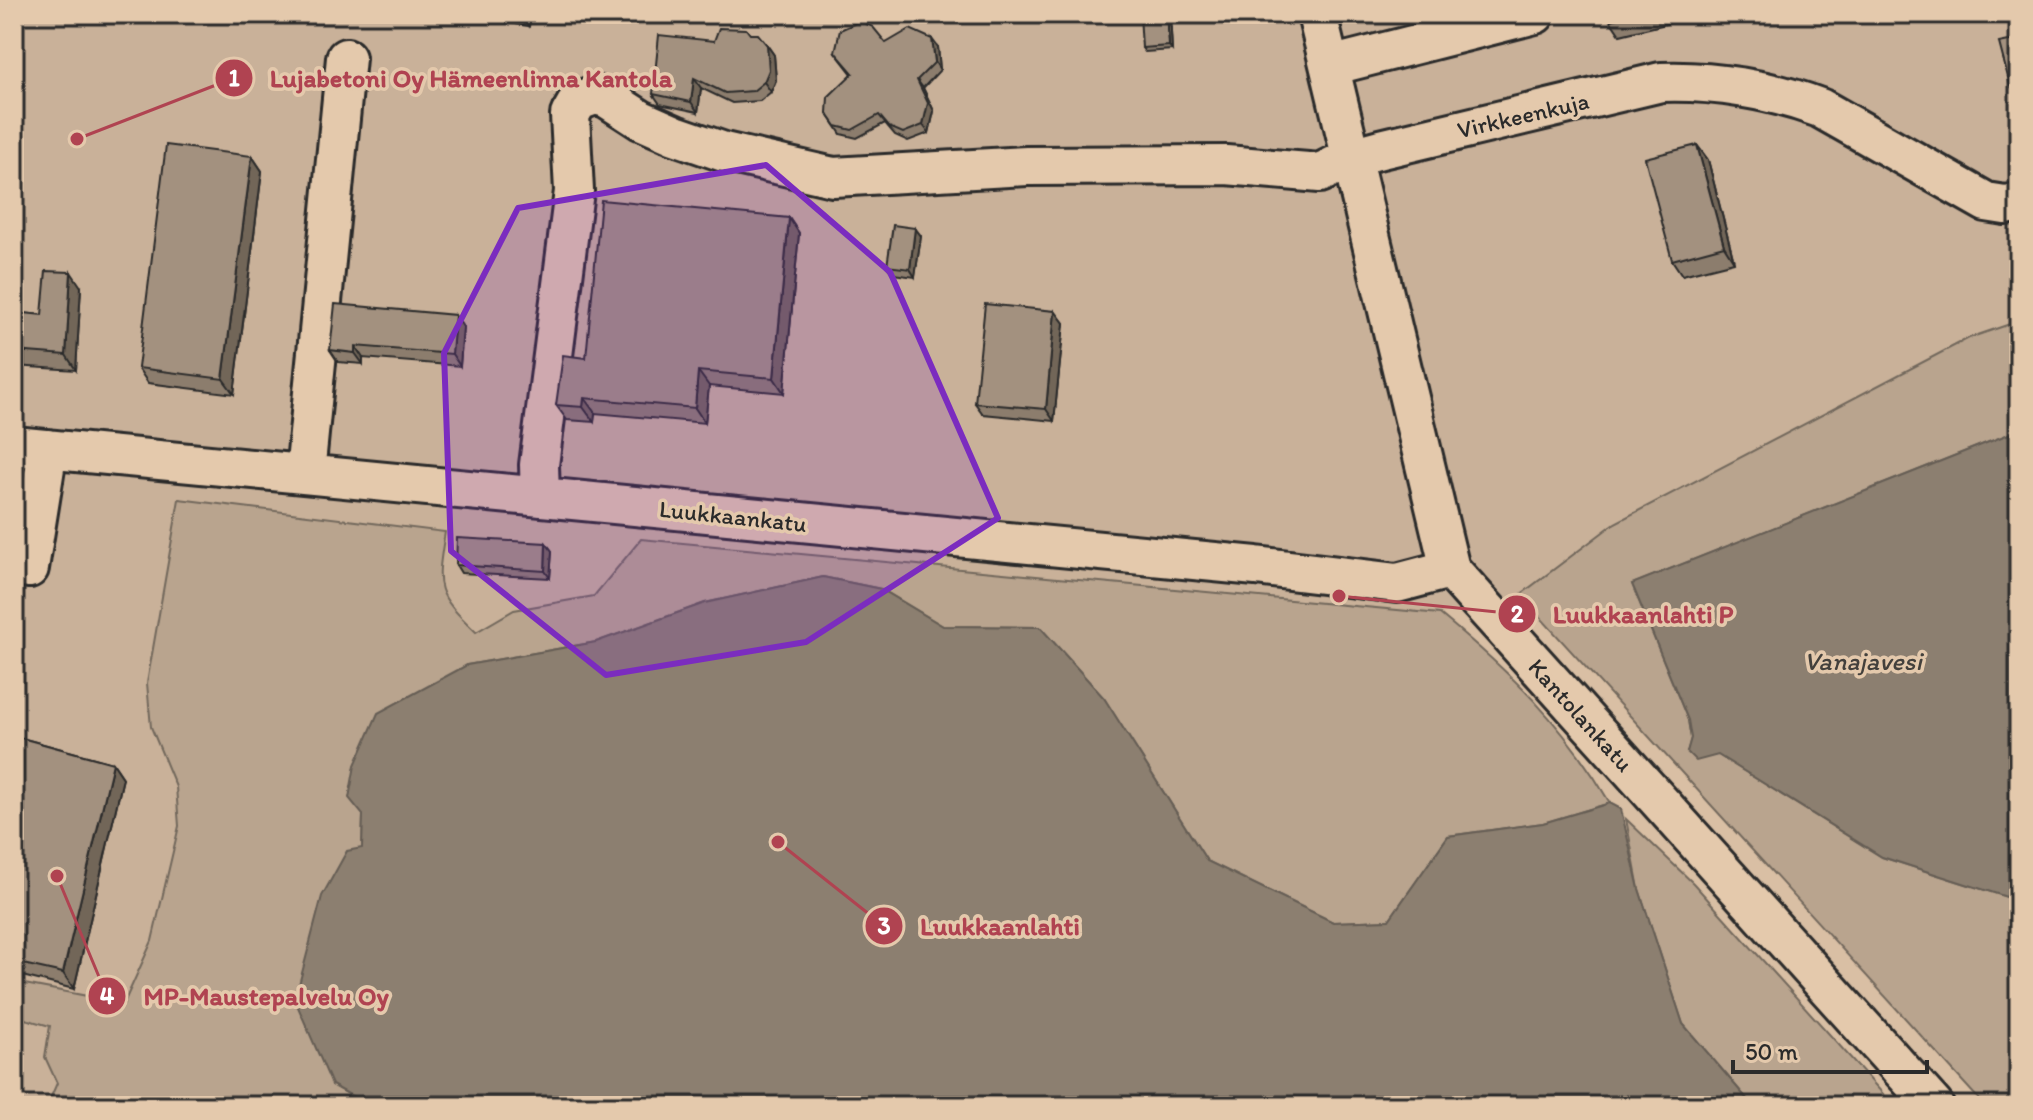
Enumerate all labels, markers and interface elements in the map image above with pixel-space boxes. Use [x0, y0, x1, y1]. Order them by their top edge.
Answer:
callout: Lujabetoni Oy Hämeenlinna Kantola [214, 53, 688, 103]
text: Lujabetoni Oy Hämeenlinna Kantola [270, 62, 673, 94]
text: 1 [228, 63, 240, 92]
street label: Virkkeenkuja [1454, 86, 1592, 144]
street label: Luukkaankatu [658, 494, 808, 538]
callout: Luukkaanlahti P [1497, 589, 1750, 639]
text: Luukkaanlahti P [1553, 598, 1733, 630]
text: 2 [1511, 599, 1524, 628]
water label: Vanajavesi [1804, 645, 1924, 677]
street label: Kantolankatu [1523, 652, 1639, 778]
callout: Luukkaanlahti [864, 901, 1096, 951]
text: Luukkaanlahti [920, 910, 1080, 942]
text: 3 [877, 911, 891, 940]
callout: MP-Maustepalvelu Oy [87, 971, 404, 1021]
text: MP-Maustepalvelu Oy [143, 980, 389, 1012]
text: 4 [100, 981, 115, 1010]
scale bar [1733, 1024, 1927, 1074]
text: 50 m [1745, 1037, 1798, 1066]

